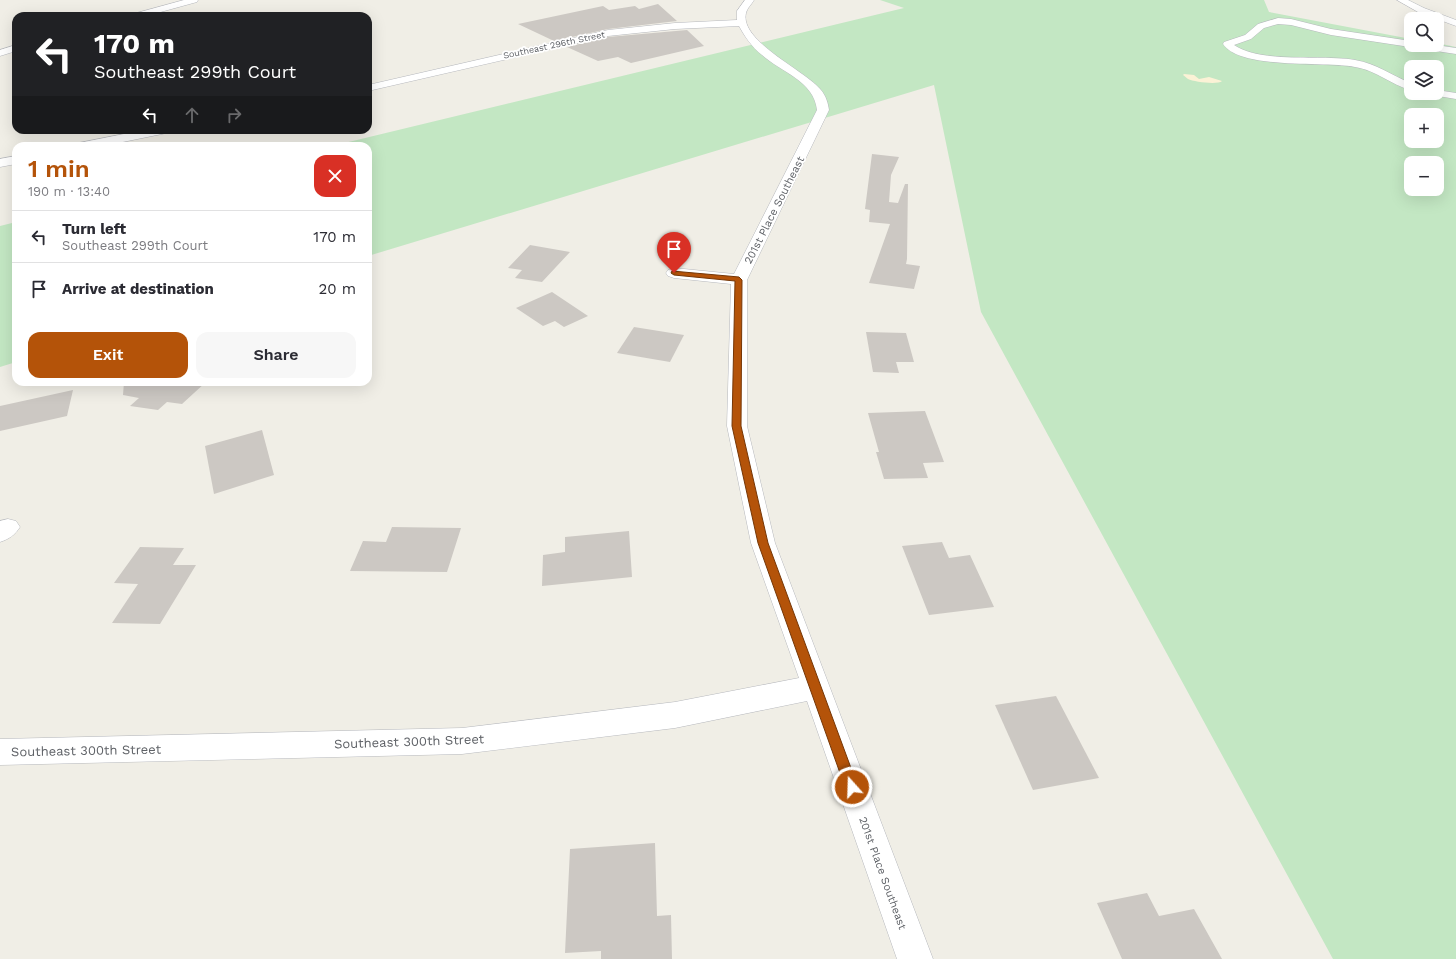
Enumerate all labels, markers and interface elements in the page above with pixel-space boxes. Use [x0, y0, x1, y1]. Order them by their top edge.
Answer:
map controls [1404, 12, 1444, 196]
button: search [1404, 12, 1444, 52]
text: 170 m [94, 27, 175, 60]
icon: left [28, 28, 80, 80]
street label: Southeast 296th Street [502, 29, 606, 61]
button: layers [1404, 60, 1444, 100]
text: Southeast 299th Court [94, 61, 296, 82]
icon: left [139, 104, 161, 126]
icon: ahead [181, 104, 203, 126]
icon: right [223, 104, 245, 126]
button: + [1404, 108, 1444, 148]
street label: 201st Place Southeast [742, 154, 807, 266]
text: 1 min [28, 155, 90, 183]
button: close [314, 155, 356, 197]
button: − [1404, 156, 1444, 196]
text: 190 m · 13:40 [28, 184, 110, 199]
text: Turn left [62, 220, 126, 238]
icon: left [28, 226, 50, 248]
text: 170 m [313, 228, 356, 246]
pin [657, 232, 691, 273]
text: Southeast 299th Court [62, 238, 208, 253]
icon: arrive [663, 238, 685, 260]
icon: arrive [28, 278, 50, 300]
text: Arrive at destination [62, 280, 214, 298]
text: 20 m [319, 280, 356, 298]
button: Exit [28, 332, 188, 378]
button: Share [196, 332, 356, 378]
street label: Southeast 300th Street [334, 731, 485, 752]
street label: Southeast 300th Street [11, 742, 162, 759]
position arrow [831, 766, 873, 808]
street label: 201st Place Southeast [856, 815, 909, 932]

